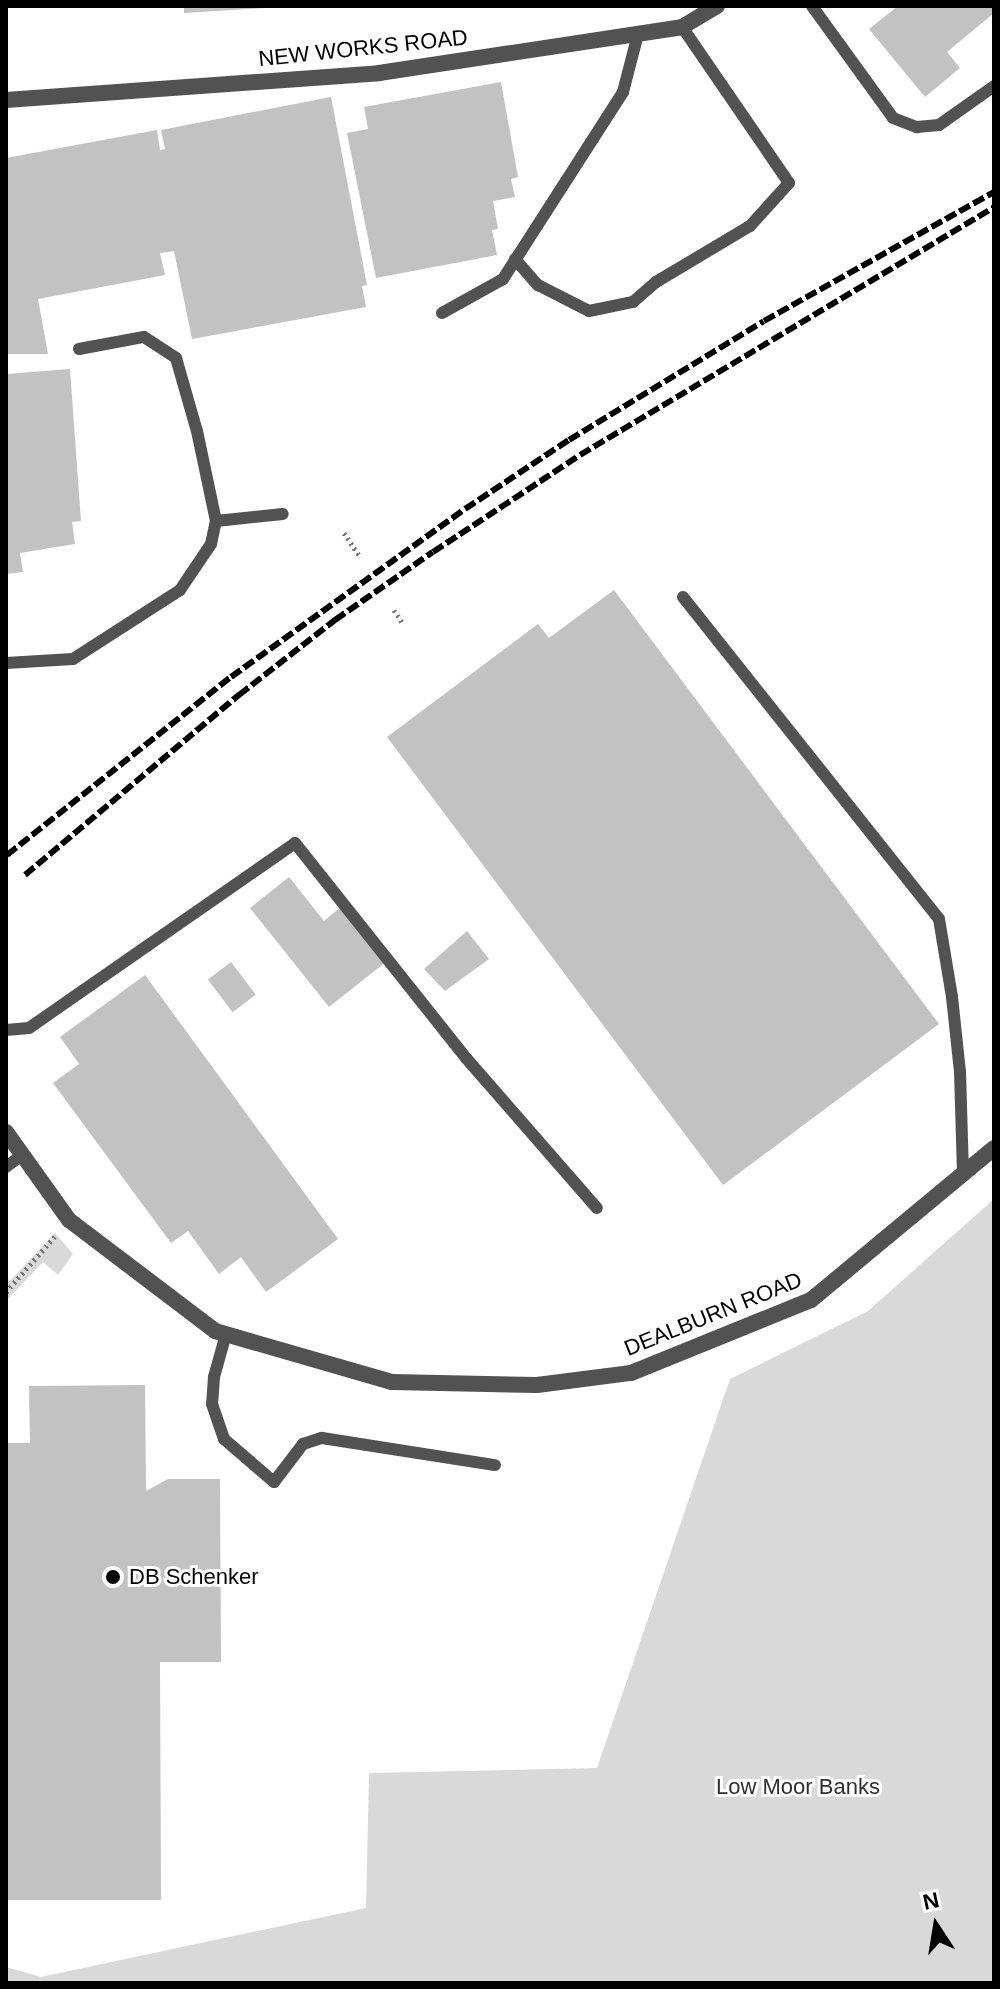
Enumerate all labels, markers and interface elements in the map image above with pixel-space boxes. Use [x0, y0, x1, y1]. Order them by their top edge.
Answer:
street label: NEW WORKS ROAD [257, 24, 469, 72]
street label: DEALBURN ROAD [620, 1266, 806, 1362]
place label: DB Schenker [129, 1564, 259, 1590]
marker: DB Schenker [104, 1568, 122, 1586]
park label: Low Moor Banks [716, 1774, 880, 1800]
north arrow [896, 1885, 976, 1965]
text: N [921, 1887, 941, 1915]

